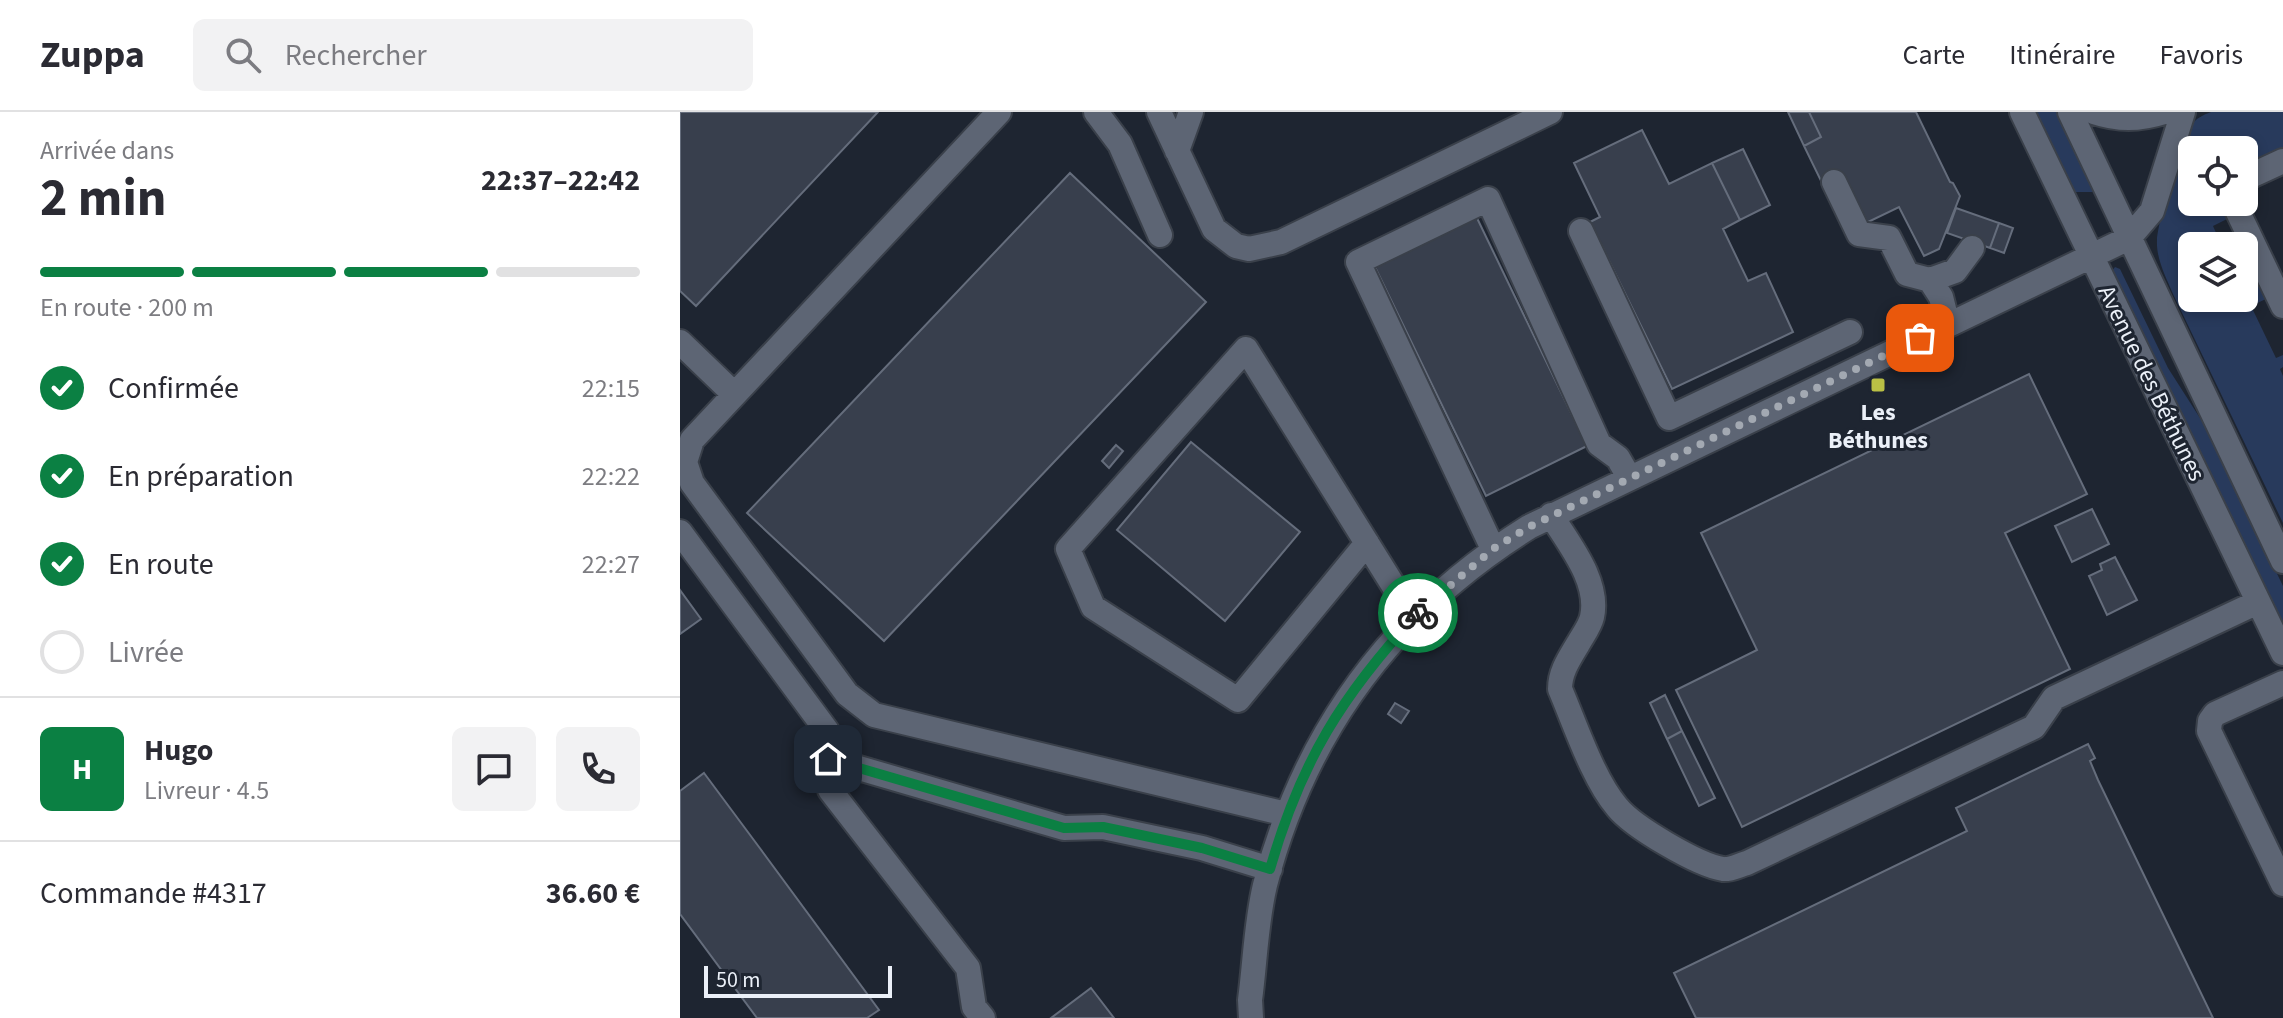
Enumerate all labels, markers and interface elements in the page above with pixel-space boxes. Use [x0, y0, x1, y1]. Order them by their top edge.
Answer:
search box [193, 19, 753, 91]
text: Zuppa [40, 28, 145, 82]
icon: search [221, 33, 265, 77]
text: Rechercher [285, 34, 427, 77]
text: Carte [1902, 35, 1965, 75]
text: Itinéraire [2009, 35, 2116, 75]
text: Favoris [2160, 35, 2243, 75]
text: Arrivée dans [40, 132, 174, 169]
map controls [2178, 136, 2258, 312]
button: locate [2178, 136, 2258, 216]
text: 22:37–22:42 [481, 159, 640, 202]
text: 2 min [40, 162, 167, 236]
button: layers [2178, 232, 2258, 312]
street label: Avenue des Béthunes [2089, 279, 2214, 487]
text: En route · 200 m [40, 289, 214, 326]
pin [1886, 304, 1954, 372]
icon: bag [1898, 316, 1942, 360]
icon: check [40, 366, 84, 410]
text: Confirmée [108, 367, 239, 410]
text: 22:15 [582, 370, 640, 407]
marker: Les Béthunes [1869, 376, 1887, 394]
place label: Les Béthunes [1828, 395, 1928, 458]
icon: check [40, 454, 84, 498]
text: En préparation [108, 455, 294, 498]
text: 22:22 [582, 458, 640, 495]
icon: check [40, 542, 84, 586]
text: En route [108, 543, 214, 586]
text: 22:27 [582, 546, 640, 583]
courier [1378, 573, 1458, 653]
icon: bike [1396, 591, 1440, 635]
text: Livrée [108, 631, 184, 674]
pin [794, 725, 862, 793]
button: chat [452, 727, 536, 811]
button: phone [556, 727, 640, 811]
text: Hugo [144, 729, 213, 772]
icon: home [806, 737, 850, 781]
text: H [72, 748, 92, 791]
text: Livreur · 4.5 [144, 772, 269, 809]
text: Commande #4317 [40, 872, 267, 915]
text: 36.60 € [546, 872, 640, 915]
scale bar [704, 962, 892, 998]
text: 50 m [716, 964, 761, 996]

